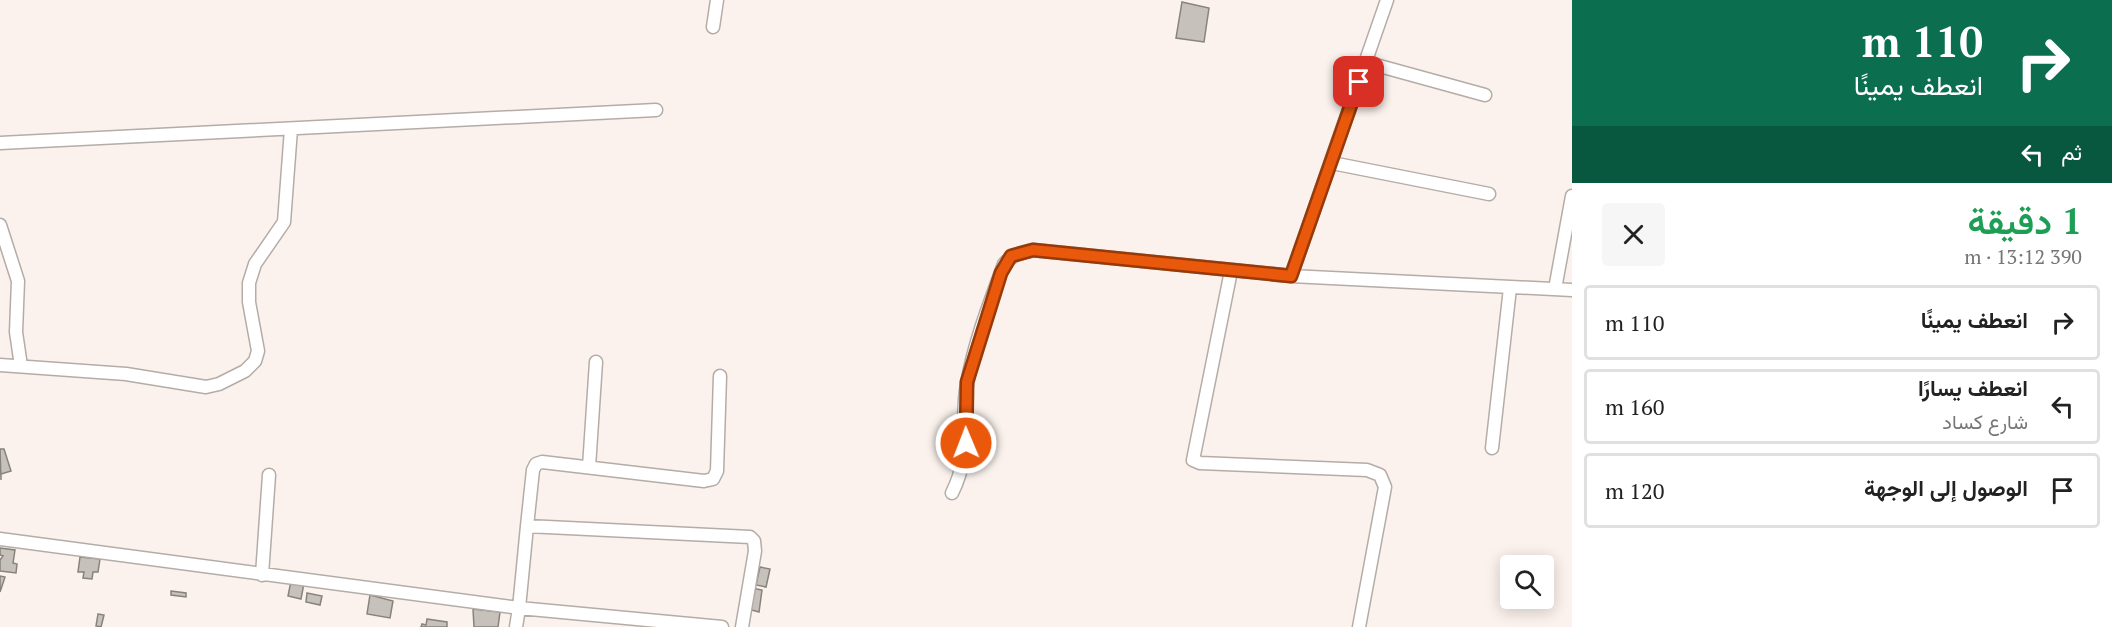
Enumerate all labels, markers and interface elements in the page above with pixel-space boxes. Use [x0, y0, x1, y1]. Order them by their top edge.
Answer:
text: 110 m [1862, 13, 1983, 69]
icon: right [2004, 24, 2082, 102]
pin [1333, 56, 1384, 107]
icon: arrive [1342, 65, 1375, 98]
text: انعطف يمينًا [1854, 67, 1983, 103]
text: ثم [2061, 137, 2082, 166]
icon: left [2016, 138, 2049, 171]
text: 1 دقيقة [1967, 197, 2082, 244]
button: close [1602, 203, 1665, 266]
text: 390 m · 13:12 [1964, 243, 2082, 270]
text: انعطف يمينًا [1921, 305, 2028, 334]
icon: right [2046, 306, 2079, 339]
text: 110 m [1605, 308, 1665, 337]
text: انعطف يسارًا [1918, 373, 2028, 402]
icon: left [2046, 390, 2079, 423]
text: 160 m [1605, 392, 1665, 421]
text: شارع كساد [1942, 408, 2028, 435]
position arrow [934, 411, 998, 475]
text: الوصول إلى الوجهة [1864, 473, 2028, 502]
icon: arrive [2046, 474, 2079, 507]
text: 120 m [1605, 476, 1665, 505]
map controls [1500, 555, 1554, 609]
button: search [1500, 555, 1554, 609]

